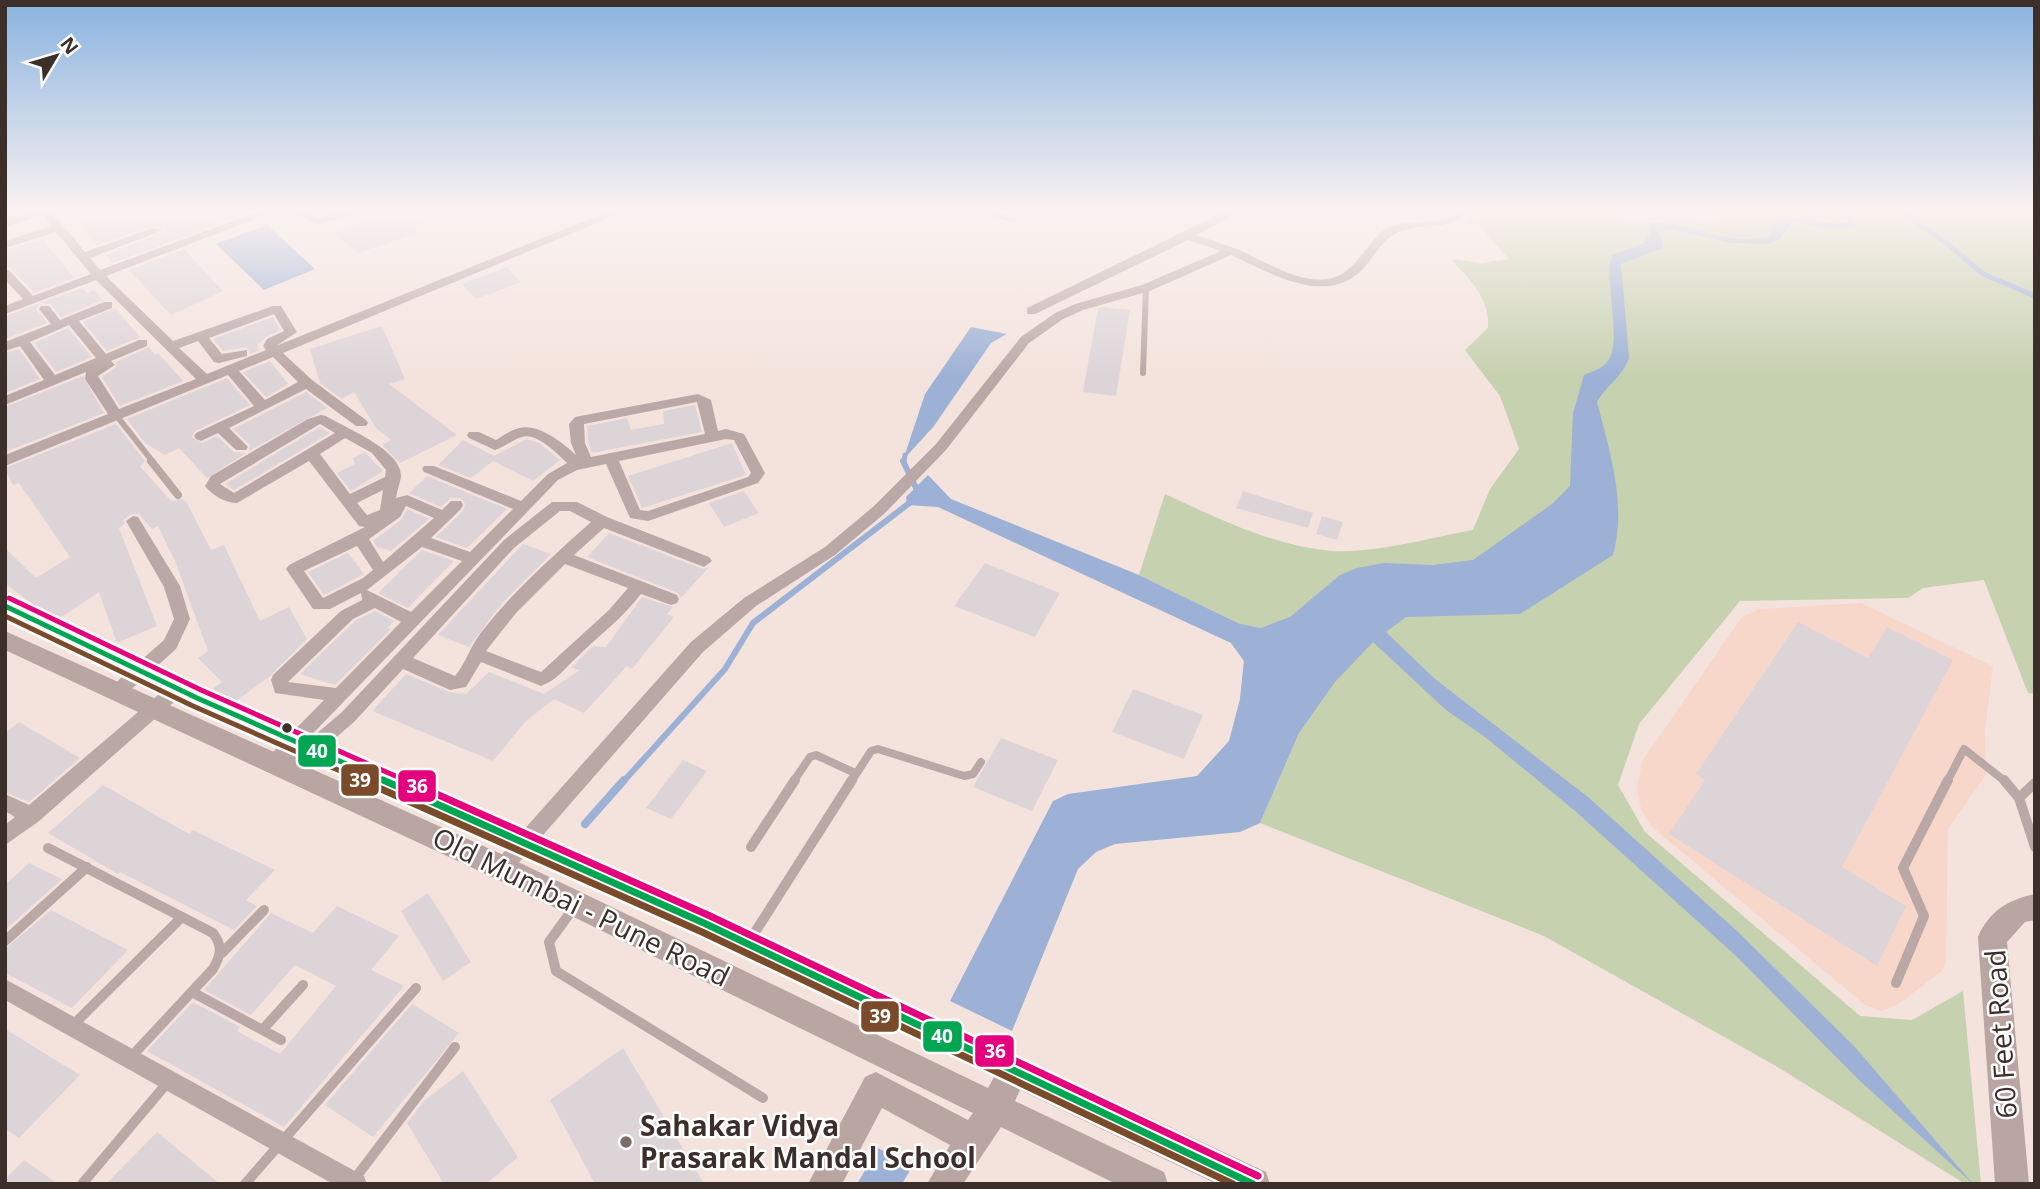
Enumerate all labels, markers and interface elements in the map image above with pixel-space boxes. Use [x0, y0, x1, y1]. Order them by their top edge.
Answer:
north arrow [21, 21, 91, 91]
text: N [54, 31, 84, 60]
unlabelled marker [280, 721, 294, 735]
line badge: 40 [297, 734, 337, 768]
text: 40 [306, 738, 328, 764]
line badge: 39 [340, 763, 380, 797]
text: 39 [349, 767, 371, 793]
line badge: 36 [397, 769, 437, 803]
text: 36 [406, 773, 428, 799]
street label: Old Mumbai - Pune Road [427, 818, 736, 995]
street label: 60 Feet Road [1975, 948, 2025, 1120]
line badge: 39 [860, 1000, 900, 1033]
text: 39 [869, 1003, 891, 1029]
line badge: 40 [922, 1020, 963, 1053]
text: 40 [931, 1023, 953, 1049]
line badge: 36 [974, 1034, 1015, 1068]
text: 36 [984, 1038, 1006, 1064]
place label: Sahakar Vidya Prasarak Mandal School [640, 1106, 976, 1176]
marker: Sahakar Vidya Prasarak Mandal School [618, 1134, 634, 1150]

